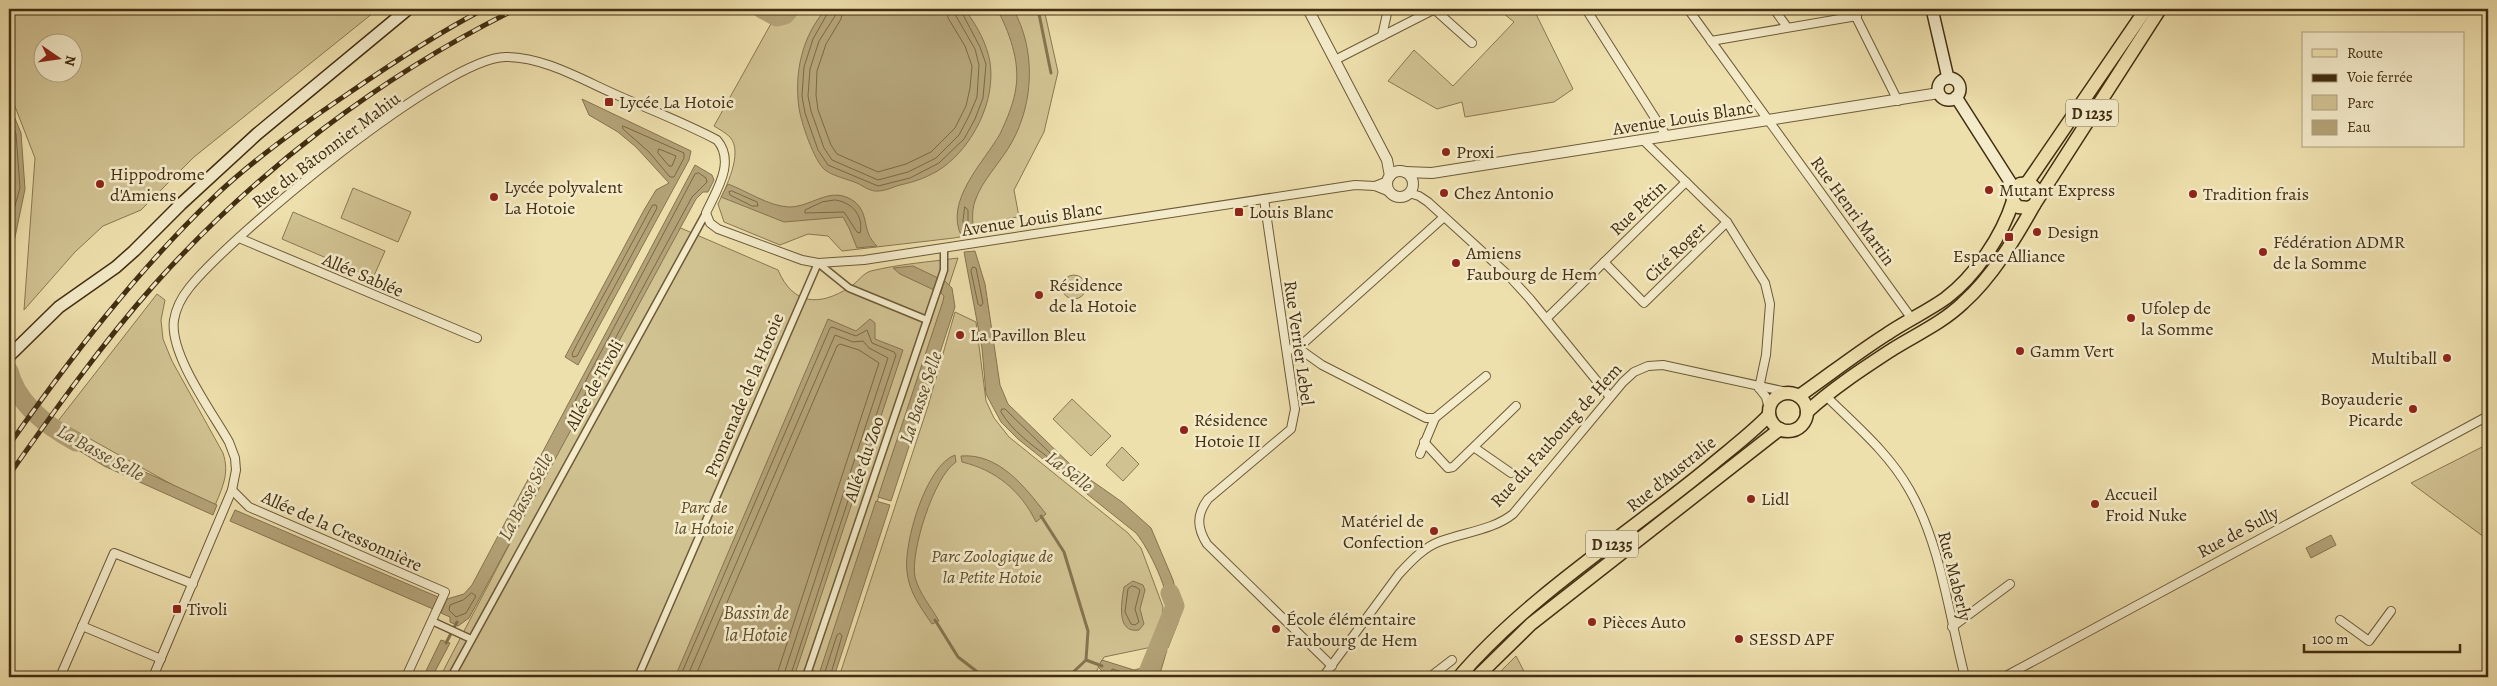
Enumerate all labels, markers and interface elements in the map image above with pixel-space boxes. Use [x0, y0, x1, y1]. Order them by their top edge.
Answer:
north arrow [32, 32, 82, 82]
legend [2302, 32, 2464, 148]
text: Route [2347, 43, 2383, 63]
text: N [60, 54, 81, 68]
text: Voie ferrée [2346, 67, 2413, 87]
street label: Rue du Bâtonnier Mahiu [247, 86, 405, 214]
place label: Lycée La Hotoie [619, 90, 734, 114]
text: Parc [2347, 93, 2374, 113]
street label: Avenue Louis Blanc [1610, 95, 1755, 141]
marker: Lycée La Hotoie [603, 96, 615, 108]
road number: D 1235 [2066, 100, 2118, 126]
text: Eau [2347, 117, 2372, 137]
place label: Proxi [1456, 140, 1495, 164]
marker: Proxi [1440, 146, 1452, 158]
street label: Rue Henri Martin [1805, 151, 1901, 271]
place label: Hippodrome d'Amiens [110, 162, 205, 207]
place label: Lycée polyvalent La Hotoie [504, 175, 623, 220]
street label: Rue Pétin [1605, 175, 1672, 241]
marker: Hippodrome d'Amiens [94, 178, 106, 190]
place label: Mutant Express [1999, 178, 2115, 202]
place label: Chez Antonio [1454, 181, 1554, 205]
place label: Tradition frais [2203, 182, 2309, 206]
marker: Mutant Express [1983, 184, 1995, 196]
marker: Chez Antonio [1438, 187, 1450, 199]
marker: Tradition frais [2187, 188, 2199, 200]
marker: Lycée polyvalent La Hotoie [488, 191, 500, 203]
street label: Avenue Louis Blanc [959, 196, 1104, 242]
place label: Louis Blanc [1249, 200, 1334, 224]
marker: Louis Blanc [1233, 206, 1245, 218]
street label: Cité Roger [1639, 217, 1711, 287]
place label: Design [2047, 220, 2099, 244]
marker: Design [2031, 226, 2043, 238]
place label: Fédération ADMR de la Somme [2273, 230, 2405, 275]
marker: Espace Alliance [2003, 231, 2015, 243]
place label: Amiens Faubourg de Hem [1465, 241, 1597, 286]
place label: Espace Alliance [1953, 244, 2065, 268]
marker: Fédération ADMR de la Somme [2257, 246, 2269, 258]
street label: Allée Sablée [318, 247, 407, 303]
marker: Amiens Faubourg de Hem [1450, 257, 1462, 269]
place label: Résidence de la Hotoie [1049, 273, 1137, 318]
street label: Rue Verrier Lebel [1278, 279, 1320, 408]
marker: Résidence de la Hotoie [1033, 289, 1045, 301]
place label: Ufolep de la Somme [2141, 296, 2214, 341]
street label: Promenade de la Hotoie [699, 309, 789, 481]
marker: Ufolep de la Somme [2125, 312, 2137, 324]
place label: La Pavillon Bleu [970, 323, 1086, 347]
marker: La Pavillon Bleu [954, 329, 966, 341]
street label: Allée de Tivoli [559, 335, 629, 436]
place label: Gamm Vert [2030, 339, 2114, 363]
marker: Gamm Vert [2014, 345, 2026, 357]
place label: Multiball [2371, 346, 2438, 370]
water label: La Basse Selle [893, 348, 949, 447]
marker: Multiball [2441, 352, 2453, 364]
street label: Rue du Faubourg de Hem [1485, 358, 1627, 512]
place label: Boyauderie Picarde [2320, 387, 2403, 432]
marker: Boyauderie Picarde [2407, 403, 2419, 415]
place label: Résidence Hotoie II [1194, 408, 1268, 453]
street label: Allée du Zoo [838, 413, 890, 506]
water label: La Basse Selle [52, 418, 149, 488]
marker: Résidence Hotoie II [1178, 424, 1190, 436]
street label: Rue d'Australie [1621, 431, 1721, 517]
water label: La Selle [1040, 445, 1099, 499]
water label: La Basse Selle [492, 448, 560, 545]
place label: Accueil Froid Nuke [2104, 482, 2187, 527]
street label: Allée de la Cressonnière [257, 484, 426, 577]
place label: Lidl [1761, 487, 1790, 511]
marker: Lidl [1745, 493, 1757, 505]
park label: Parc de la Hotoie [674, 495, 734, 540]
marker: Accueil Froid Nuke [2089, 498, 2101, 510]
street label: Rue de Sully [2193, 500, 2284, 564]
place label: Matériel de Confection [1341, 509, 1424, 554]
marker: Matériel de Confection [1428, 525, 1440, 537]
street label: Rue Maberly [1932, 529, 1978, 624]
road number: D 1235 [1586, 530, 1638, 558]
park label: Parc Zoologique de la Petite Hotoie [931, 544, 1053, 589]
place label: Tivoli [187, 597, 228, 621]
water label: Bassin de la Hotoie [723, 600, 789, 648]
marker: Tivoli [171, 603, 183, 615]
place label: École élémentaire Faubourg de Hem [1286, 607, 1417, 652]
place label: Pièces Auto [1602, 610, 1686, 634]
marker: Pièces Auto [1586, 616, 1598, 628]
scale bar [2304, 621, 2461, 653]
marker: École élémentaire Faubourg de Hem [1270, 623, 1282, 635]
place label: SESSD APF [1749, 627, 1834, 651]
text: 100 m [2312, 629, 2349, 649]
marker: SESSD APF [1733, 633, 1745, 645]

